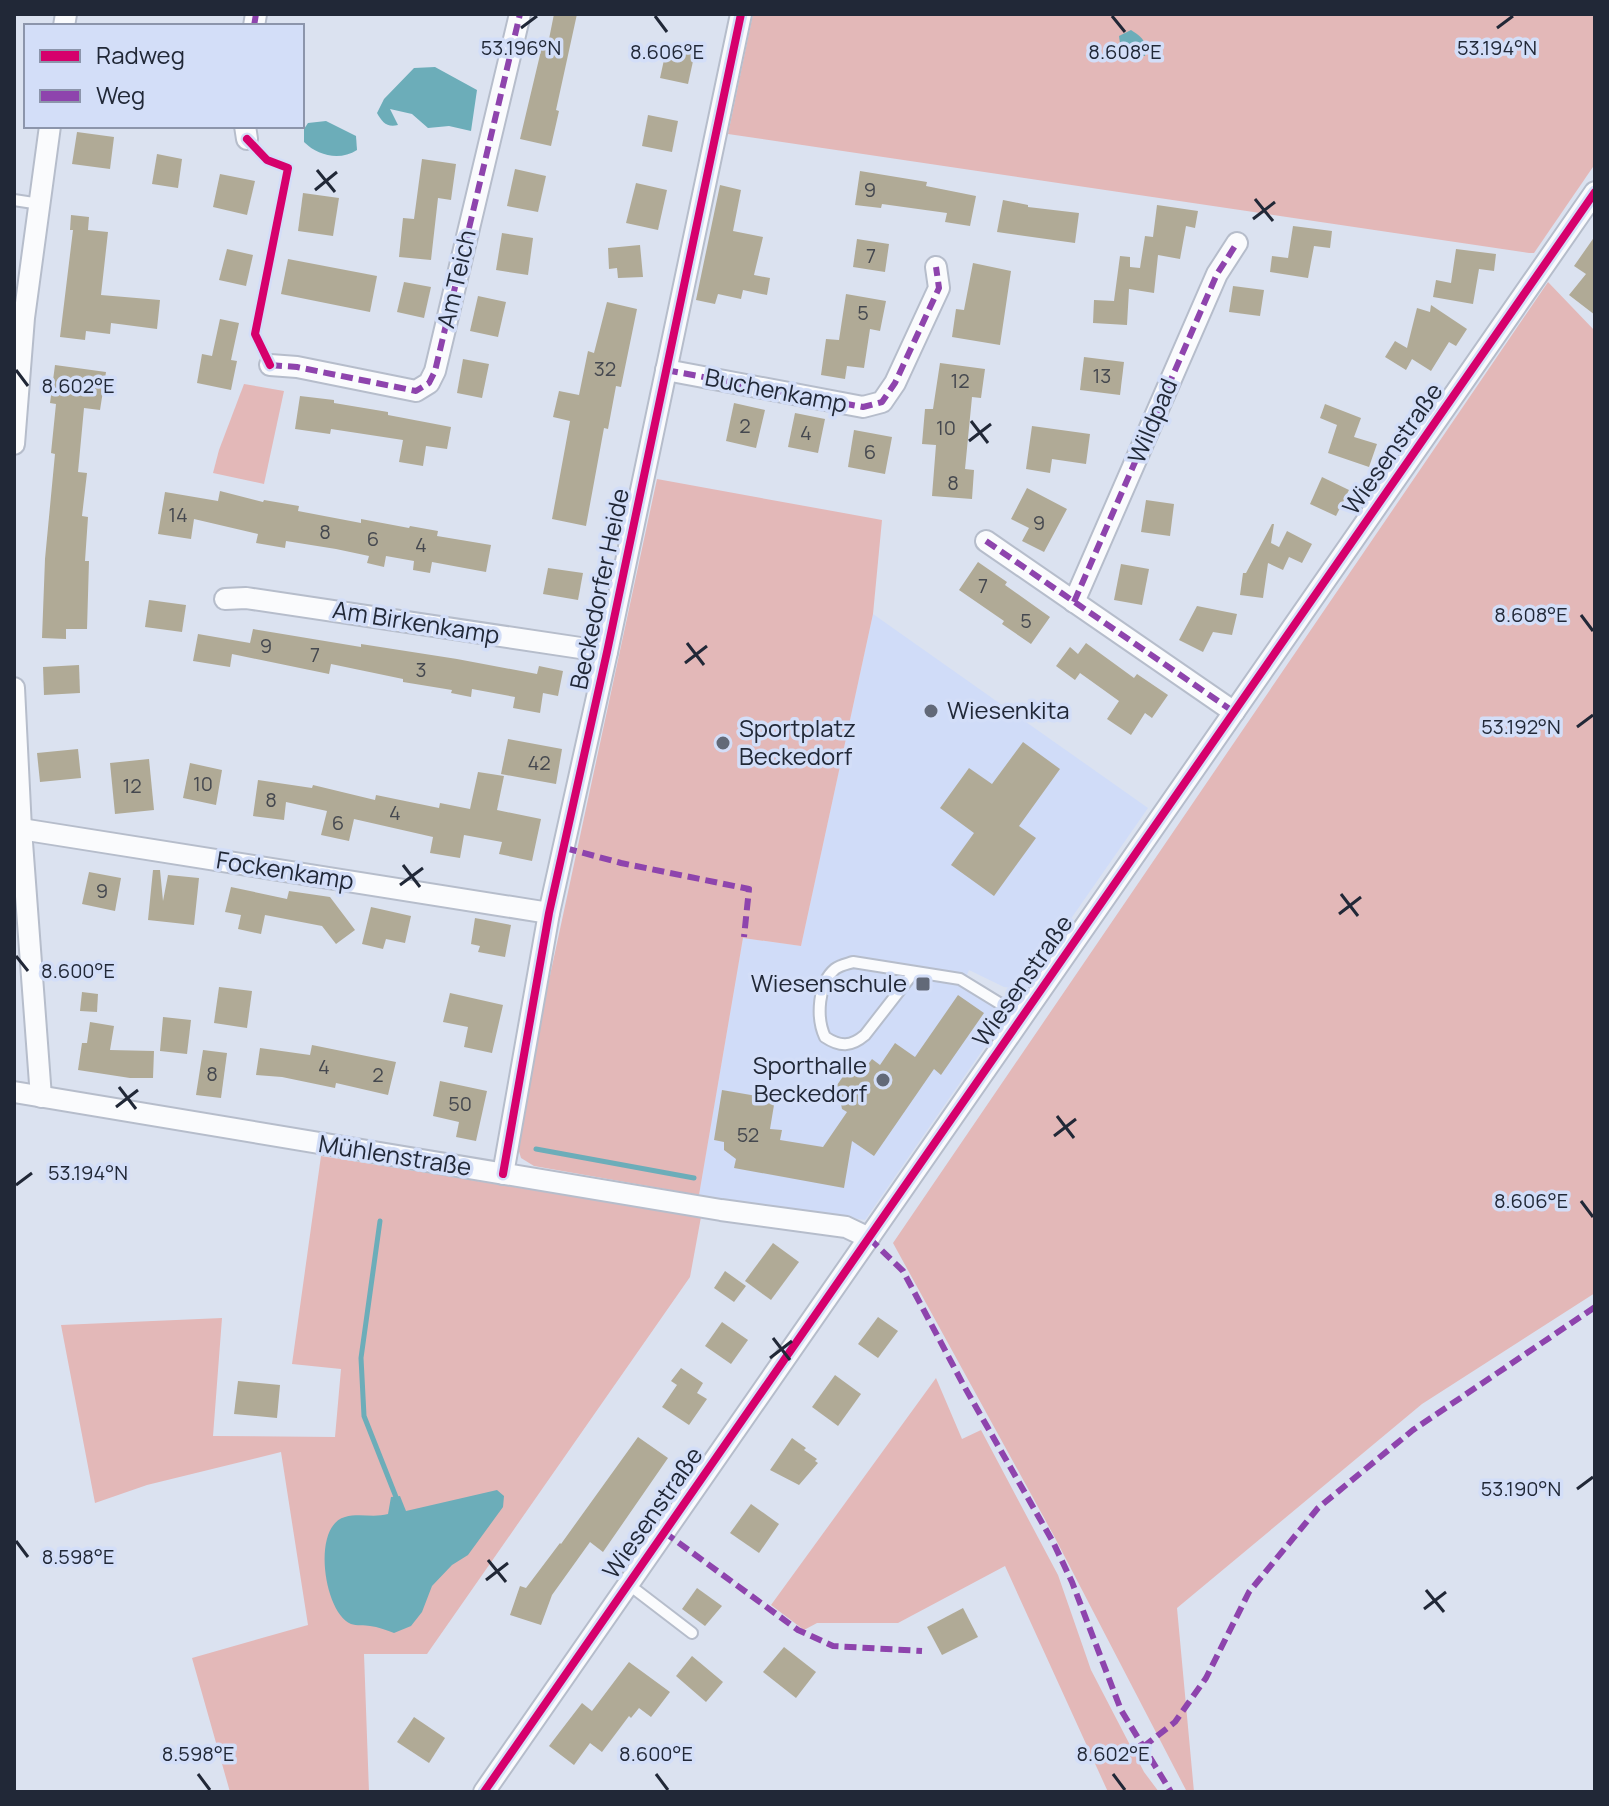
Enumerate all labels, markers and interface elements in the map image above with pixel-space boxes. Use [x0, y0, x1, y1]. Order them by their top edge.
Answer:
legend [24, 24, 304, 128]
text: 53.196°N [481, 34, 561, 61]
text: 53.194°N [1457, 34, 1537, 61]
text: Radweg [96, 38, 185, 71]
text: 8.606°E [630, 38, 704, 65]
text: 8.608°E [1088, 38, 1162, 65]
text: Weg [96, 78, 145, 111]
house number: 9 [864, 176, 876, 203]
street label: Am Teich [428, 226, 483, 331]
house number: 7 [866, 242, 876, 269]
house number: 5 [857, 299, 869, 326]
house number: 32 [594, 355, 616, 382]
street label: Buchenkamp [702, 360, 850, 419]
house number: 13 [1093, 362, 1111, 389]
house number: 12 [950, 367, 970, 394]
text: 8.602°E [41, 372, 115, 399]
street label: Wildpad [1119, 373, 1184, 468]
street label: Wiesenstraße [1334, 375, 1450, 521]
house number: 2 [739, 412, 751, 439]
house number: 10 [936, 414, 956, 441]
house number: 4 [800, 419, 812, 446]
house number: 6 [864, 438, 876, 465]
house number: 8 [947, 469, 959, 496]
street label: Beckedorfer Heide [561, 485, 636, 692]
house number: 14 [168, 501, 188, 528]
house number: 9 [1033, 509, 1045, 536]
house number: 8 [319, 518, 331, 545]
house number: 6 [367, 525, 379, 552]
house number: 4 [415, 531, 427, 558]
house number: 7 [978, 572, 988, 599]
street label: Am Birkenkamp [330, 592, 502, 651]
text: 8.608°E [1494, 601, 1568, 628]
house number: 5 [1020, 607, 1032, 634]
house number: 9 [260, 632, 272, 659]
house number: 7 [310, 641, 320, 668]
house number: 3 [415, 656, 427, 683]
place label: Wiesenkita [947, 693, 1070, 726]
marker: Wiesenkita [922, 702, 940, 720]
place label: Sportplatz Beckedorf [739, 711, 856, 772]
text: 53.192°N [1481, 713, 1561, 740]
marker: Sportplatz Beckedorf [714, 734, 732, 752]
house number: 42 [527, 749, 551, 776]
house number: 10 [193, 770, 213, 797]
house number: 12 [122, 772, 142, 799]
house number: 8 [265, 786, 277, 813]
house number: 4 [389, 799, 401, 826]
house number: 6 [332, 809, 344, 836]
street label: Fockenkamp [214, 842, 356, 897]
house number: 9 [96, 877, 108, 904]
street label: Wiesenstraße [964, 907, 1080, 1053]
text: 8.600°E [41, 957, 115, 984]
place label: Wiesenschule [751, 966, 907, 999]
marker: Wiesenschule [914, 975, 932, 993]
place label: Sporthalle Beckedorf [753, 1048, 867, 1109]
house number: 4 [318, 1053, 330, 1080]
house number: 8 [206, 1060, 218, 1087]
house number: 2 [372, 1061, 384, 1088]
marker: Sporthalle Beckedorf [874, 1071, 892, 1089]
house number: 50 [448, 1090, 472, 1117]
house number: 52 [737, 1121, 759, 1148]
street label: Mühlenstraße [316, 1126, 474, 1183]
text: 53.194°N [48, 1159, 128, 1186]
text: 8.606°E [1494, 1187, 1568, 1214]
street label: Wiesenstraße [594, 1439, 710, 1585]
text: 53.190°N [1481, 1475, 1561, 1502]
text: 8.598°E [42, 1543, 114, 1570]
text: 8.598°E [162, 1740, 234, 1767]
text: 8.600°E [619, 1740, 693, 1767]
text: 8.602°E [1076, 1740, 1150, 1767]

